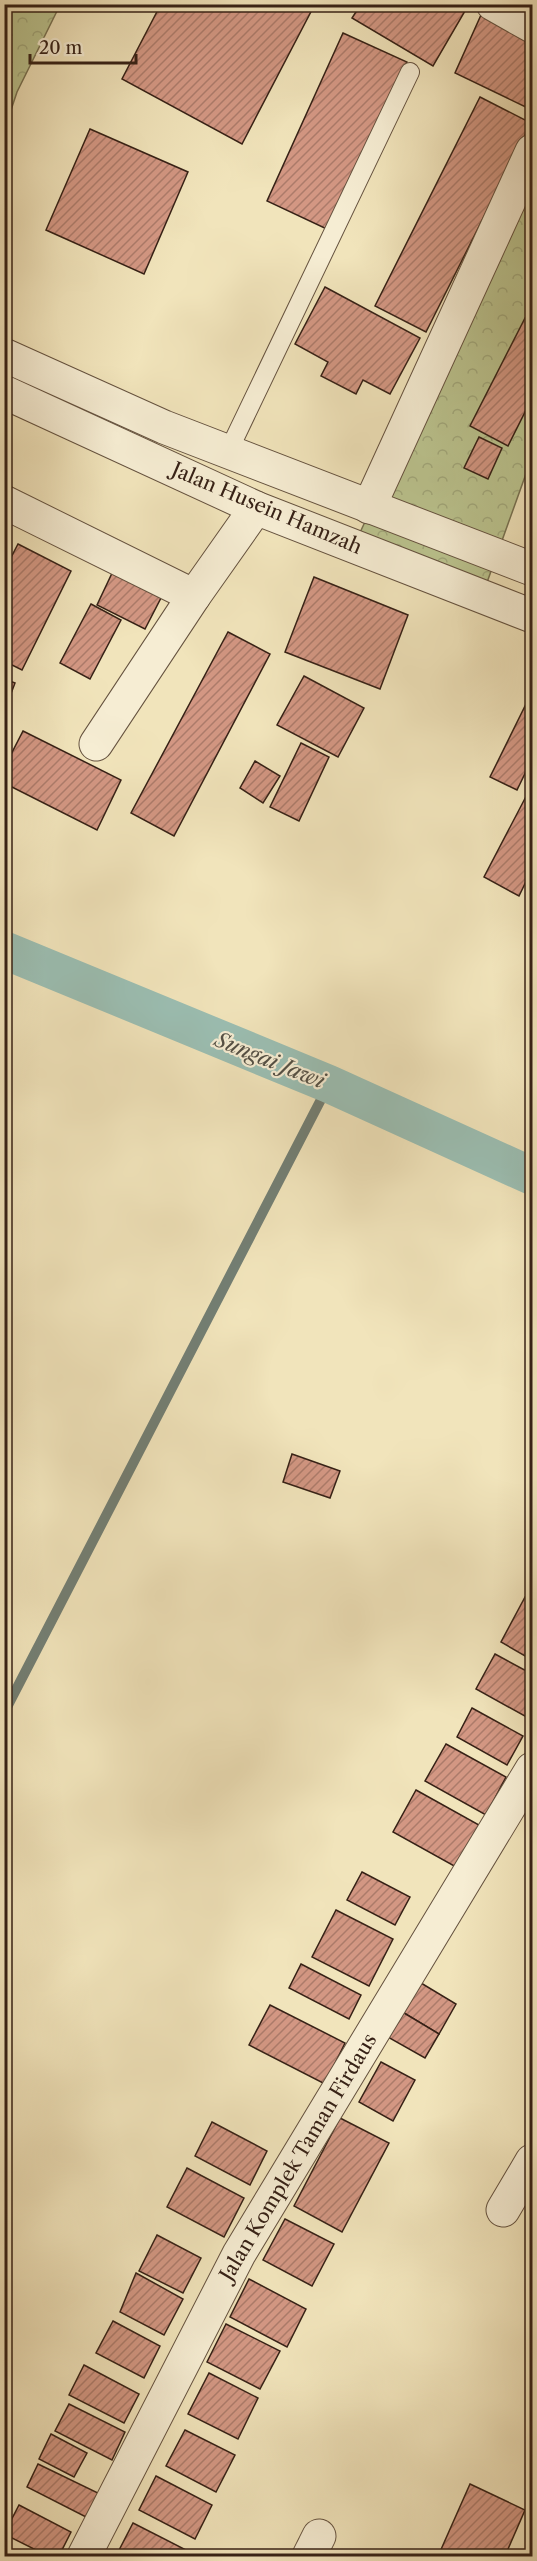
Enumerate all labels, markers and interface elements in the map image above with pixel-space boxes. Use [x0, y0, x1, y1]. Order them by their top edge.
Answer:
scale bar [30, 27, 136, 65]
text: 20 m [39, 37, 83, 59]
street label: Jalan Husein Hamzah [166, 456, 366, 559]
water label: Sungai Jawi [210, 1026, 330, 1094]
street label: Jalan Komplek Taman Firdaus [213, 2029, 382, 2288]

